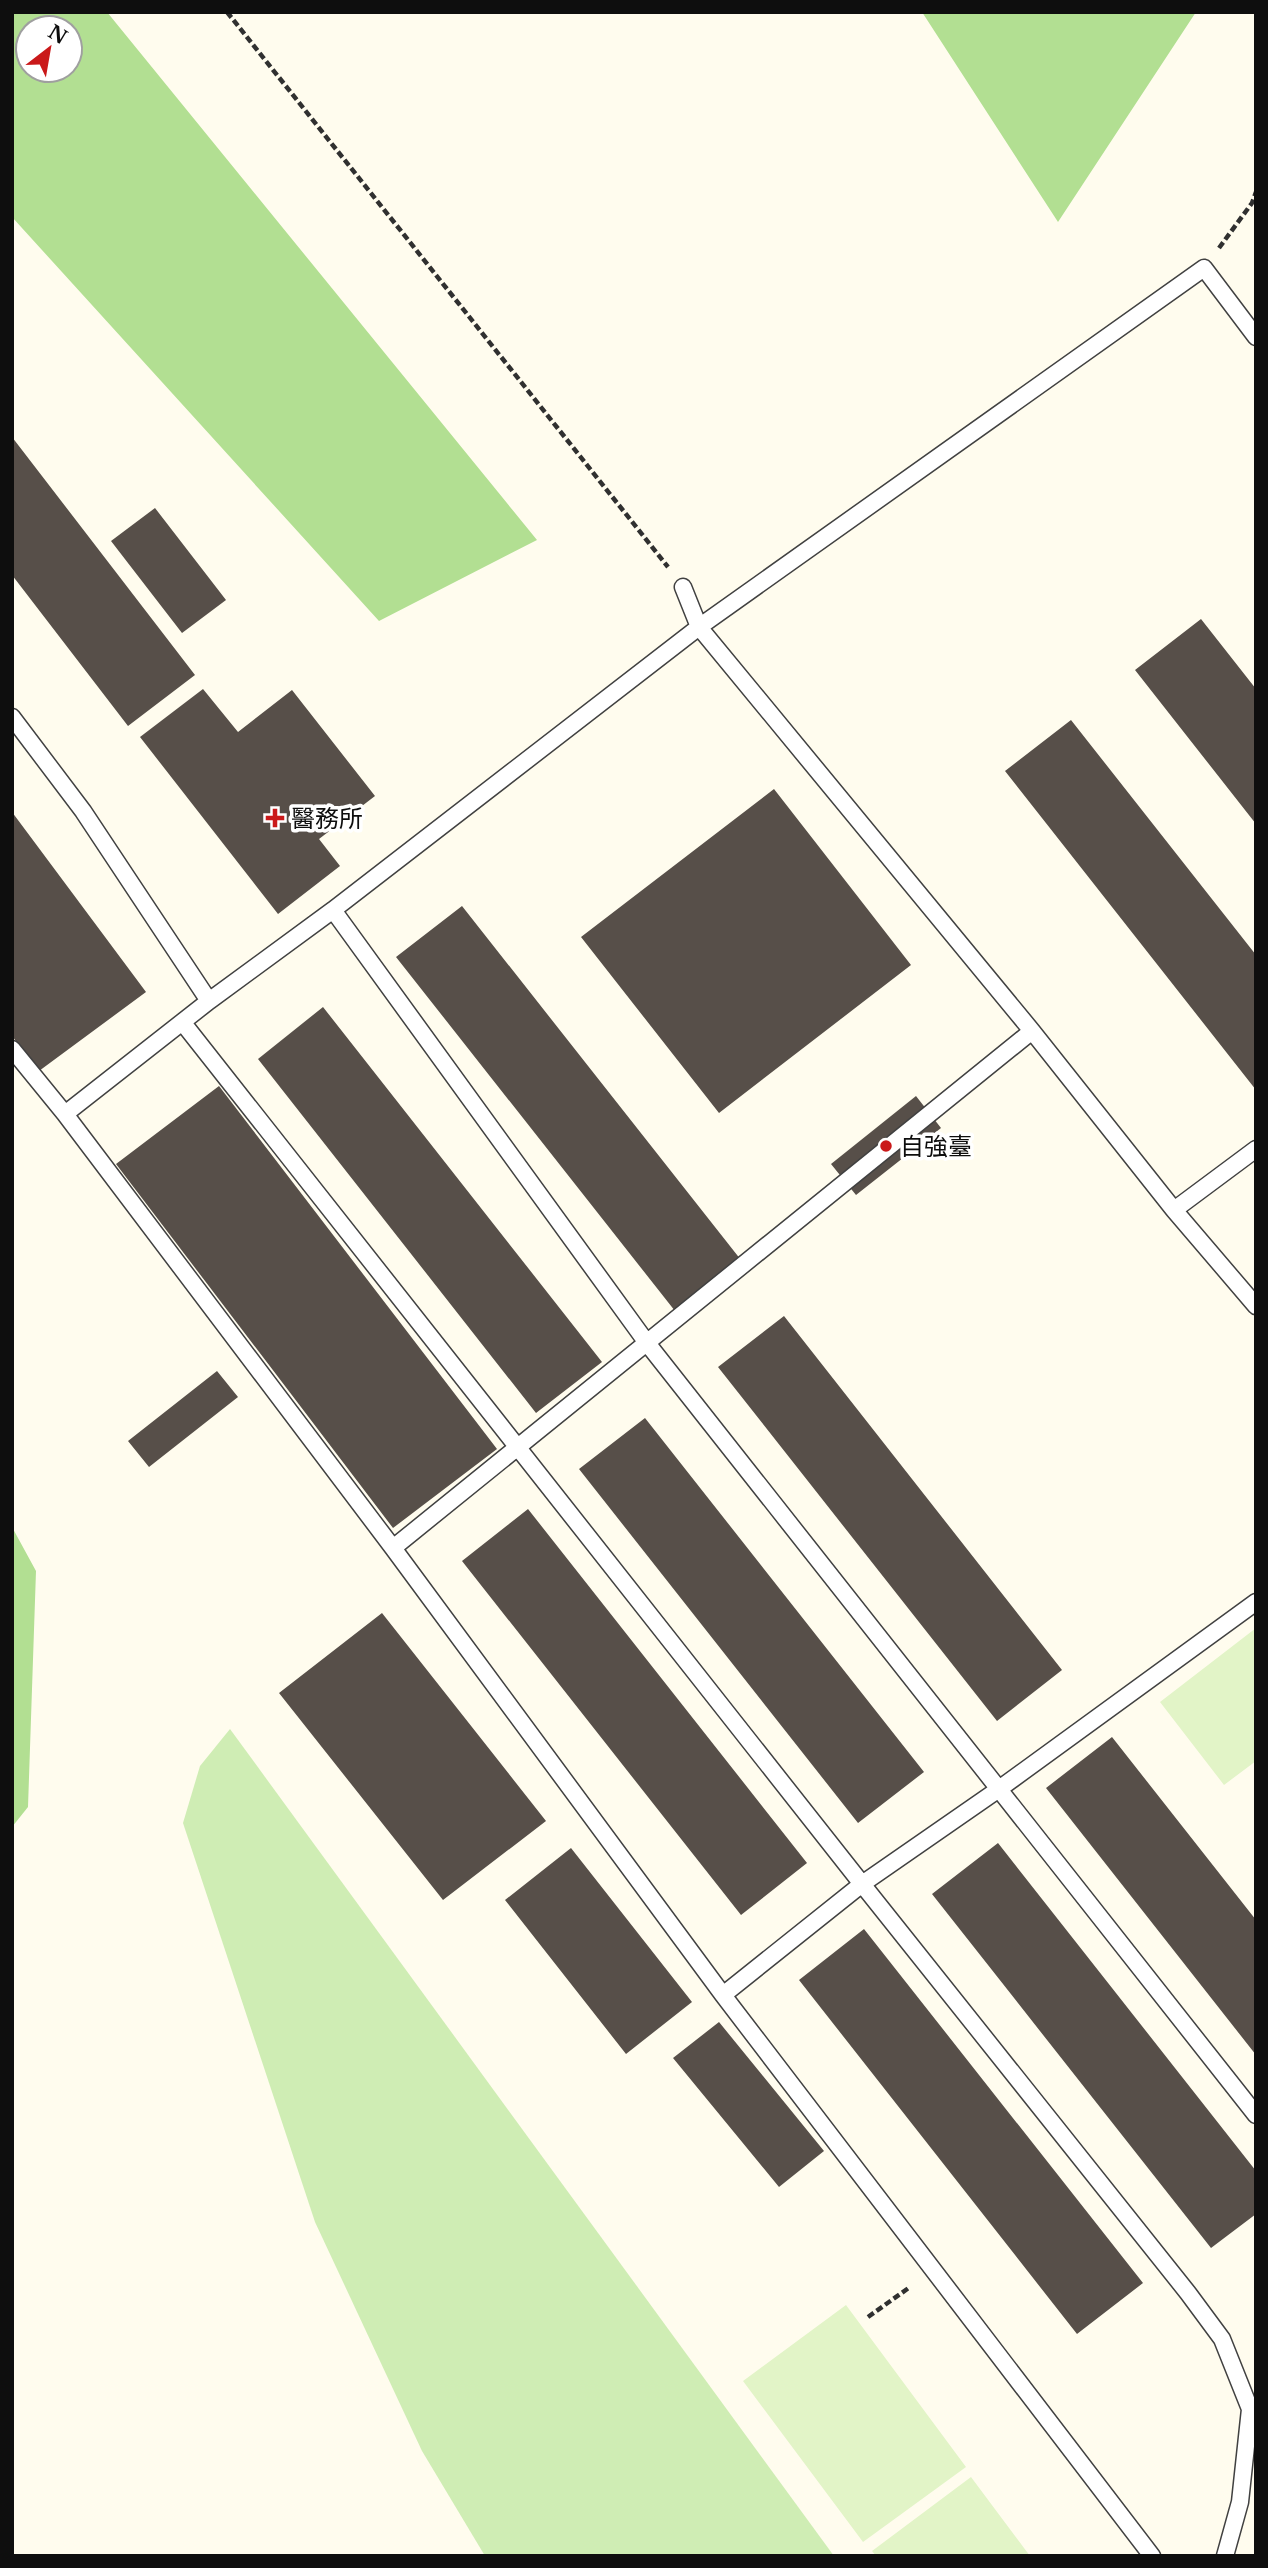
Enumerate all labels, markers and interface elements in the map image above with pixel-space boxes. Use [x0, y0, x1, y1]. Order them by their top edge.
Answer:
north arrow [14, 14, 84, 84]
text: N [44, 20, 71, 49]
place label: 醫務所 [291, 804, 363, 833]
marker: 醫務所 [265, 808, 285, 828]
place label: 自強臺 [900, 1132, 972, 1161]
marker: 自強臺 [878, 1138, 894, 1154]

